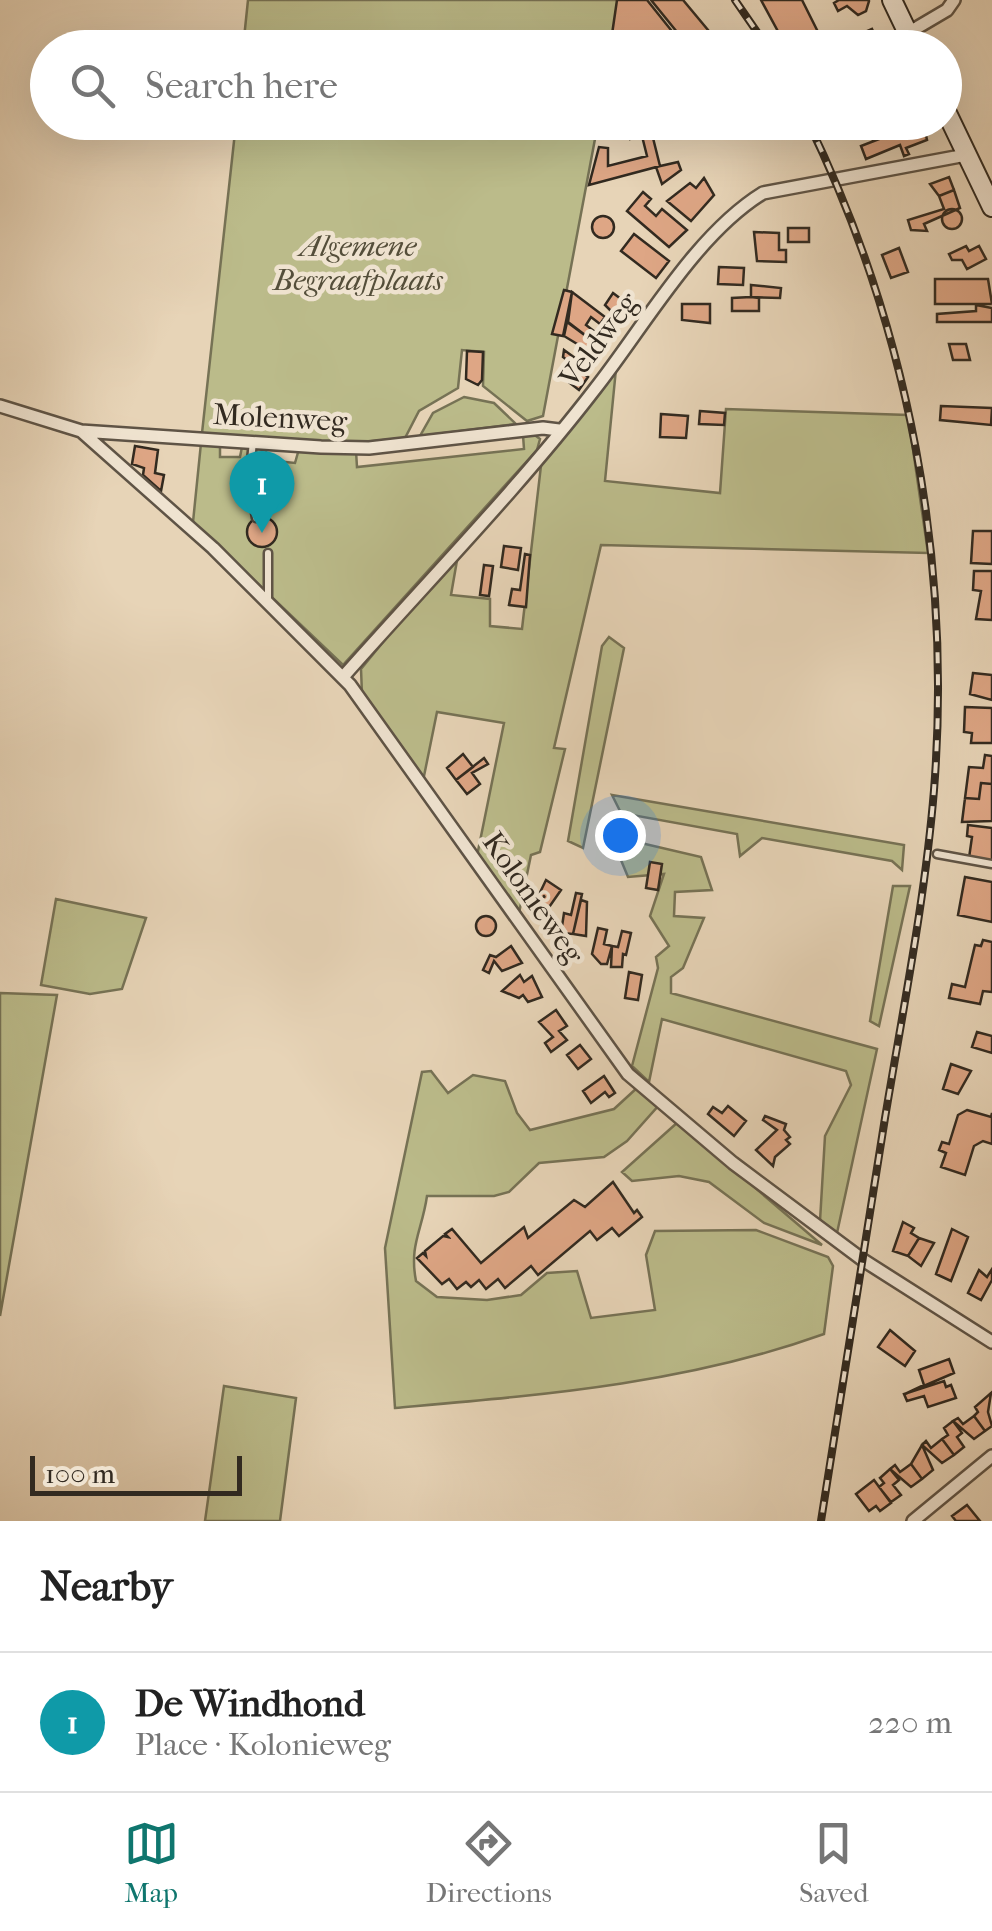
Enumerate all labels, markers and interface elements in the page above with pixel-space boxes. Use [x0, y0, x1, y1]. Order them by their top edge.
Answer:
search box [30, 30, 962, 140]
icon: search [65, 58, 120, 113]
text: Search here [145, 63, 338, 108]
park label: Algemene Begraafplaats [271, 229, 443, 298]
street label: Veldweg [552, 285, 646, 395]
street label: Molenweg [212, 397, 349, 439]
pin: 1 [230, 450, 294, 533]
your location [595, 810, 646, 861]
street label: Kolonieweg [475, 825, 592, 971]
scale bar [30, 1451, 242, 1496]
text: 100 m [45, 1457, 115, 1490]
text: Nearby [40, 1562, 172, 1611]
text: De Windhond [135, 1681, 365, 1726]
text: 1 [67, 1704, 78, 1741]
text: 220 m [868, 1704, 952, 1741]
text: Place · Kolonieweg [135, 1726, 391, 1763]
tab: Map [124, 1816, 179, 1909]
tab: Directions [426, 1816, 552, 1909]
tab: Saved [799, 1816, 868, 1909]

